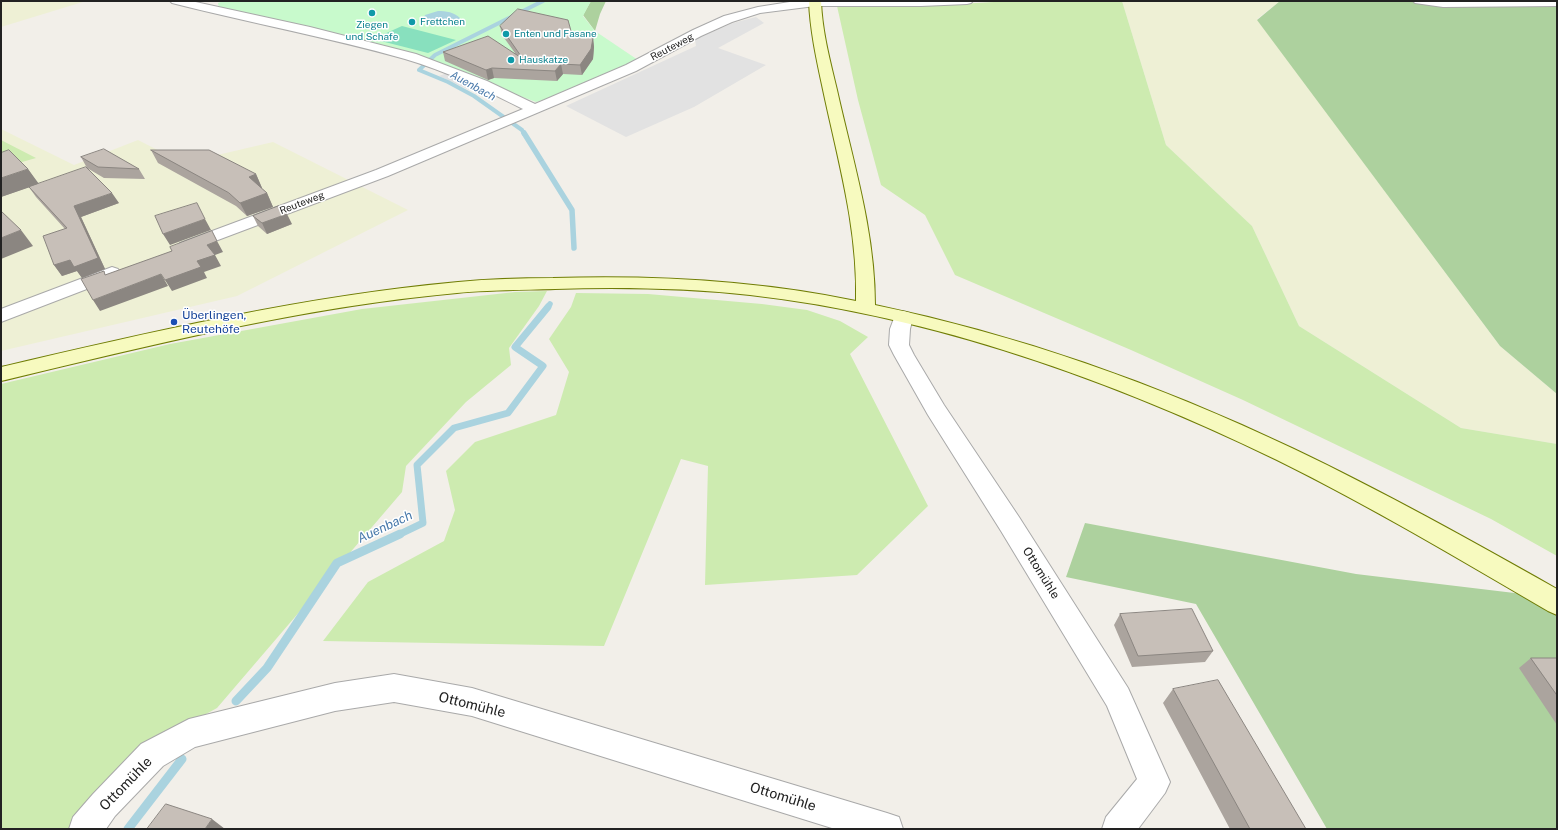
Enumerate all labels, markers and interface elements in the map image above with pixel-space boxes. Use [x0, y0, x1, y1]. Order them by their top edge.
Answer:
marker: Ziegen und Schafe [367, 8, 377, 18]
place label: Frettchen [420, 16, 465, 28]
marker: Frettchen [407, 17, 417, 27]
place label: Ziegen und Schafe [346, 19, 398, 42]
place label: Enten und Fasane [514, 28, 597, 40]
marker: Enten und Fasane [501, 29, 511, 39]
street label: Reuteweg [648, 31, 696, 63]
place label: Hauskatze [519, 54, 568, 66]
marker: Hauskatze [506, 55, 516, 65]
water label: Auenbach [448, 68, 498, 104]
street label: Reuteweg [278, 189, 326, 217]
place label: Überlingen, Reutehöfe [182, 308, 246, 336]
marker: Überlingen, Reutehöfe [169, 317, 179, 327]
water label: Auenbach [355, 508, 415, 546]
street label: Ottomühle [1019, 544, 1063, 602]
street label: Ottomühle [437, 689, 507, 721]
street label: Ottomühle [96, 754, 156, 814]
street label: Ottomühle [748, 779, 818, 815]

